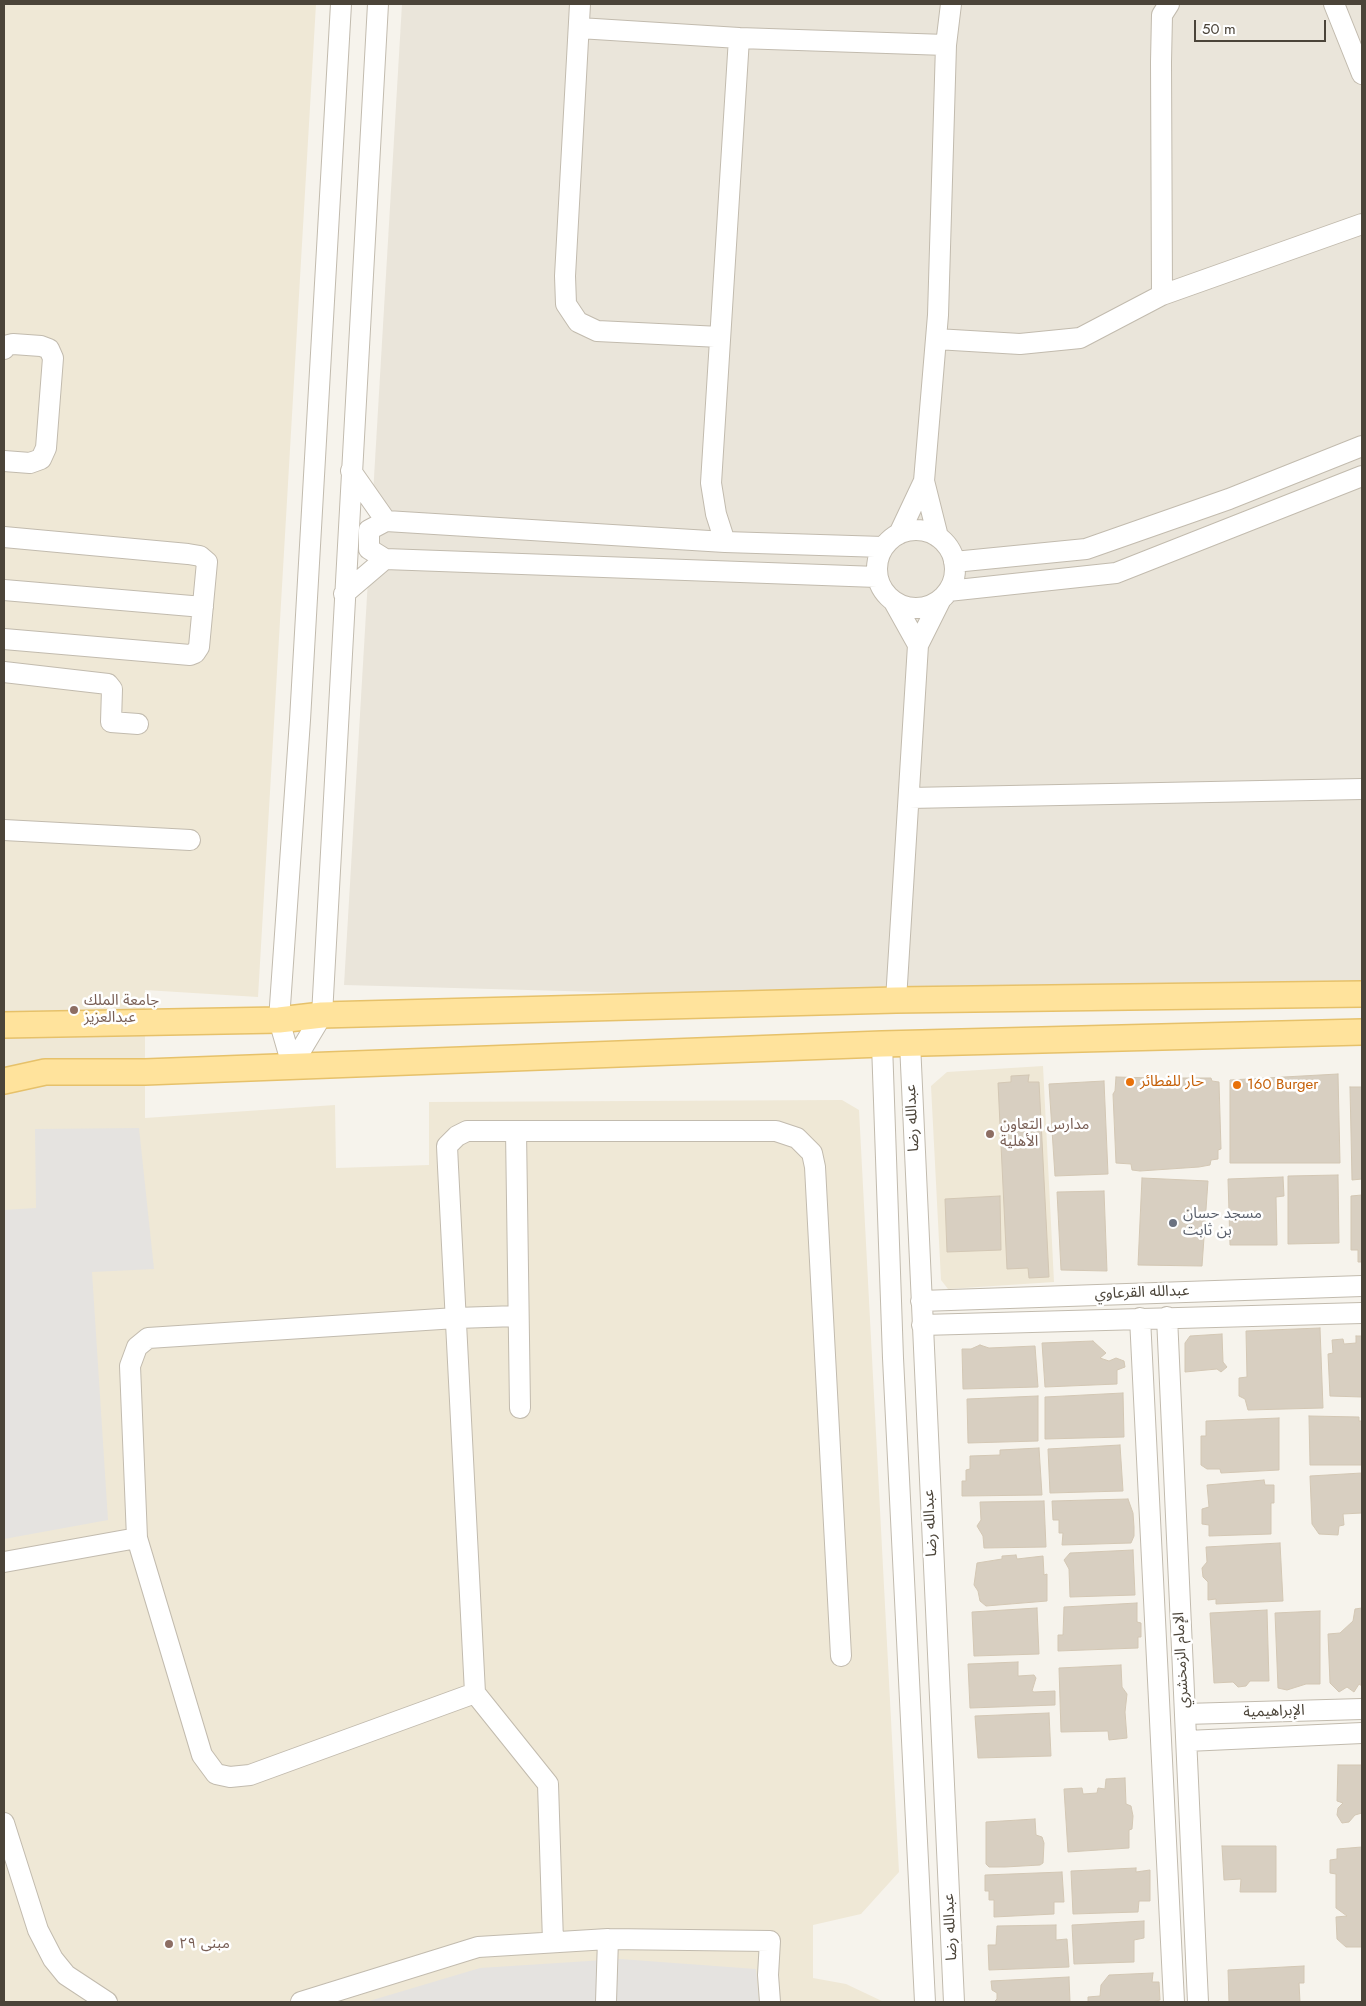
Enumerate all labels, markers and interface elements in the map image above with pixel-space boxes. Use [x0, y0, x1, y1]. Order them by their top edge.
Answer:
scale bar [1196, 10, 1328, 42]
text: 50 m [1202, 18, 1236, 40]
place label: جامعة الملك عبدالعزيز [84, 992, 159, 1027]
marker: جامعة الملك عبدالعزيز [68, 1004, 80, 1016]
place label: حار للفطائر [1140, 1073, 1204, 1091]
marker: حار للفطائر [1124, 1076, 1136, 1088]
place label: 160 Burger [1247, 1076, 1318, 1094]
marker: 160 Burger [1231, 1079, 1243, 1091]
street label: عبدالله رضا [902, 1084, 924, 1152]
place label: مدارس التعاون الأهلية [1000, 1116, 1089, 1151]
marker: مدارس التعاون الأهلية [984, 1128, 996, 1140]
place label: مسجد حسان بن ثابت [1183, 1205, 1262, 1240]
marker: مسجد حسان بن ثابت [1167, 1217, 1179, 1229]
street label: عبدالله القرعاوي [1094, 1282, 1190, 1304]
street label: عبدالله رضا [920, 1489, 942, 1557]
street label: الإمام الزمخشري [1170, 1611, 1194, 1709]
street label: الإبراهيمية [1243, 1702, 1305, 1722]
street label: عبدالله رضا [940, 1893, 962, 1961]
place label: مبنى ٢٩ [179, 1935, 230, 1953]
marker: مبنى ٢٩ [163, 1938, 175, 1950]

